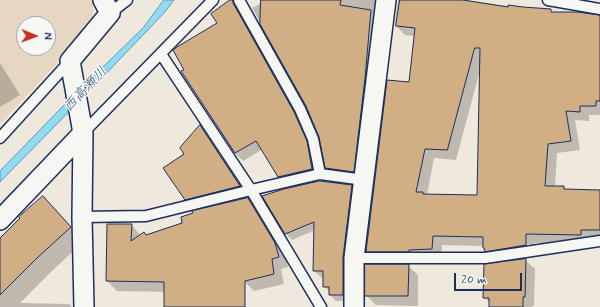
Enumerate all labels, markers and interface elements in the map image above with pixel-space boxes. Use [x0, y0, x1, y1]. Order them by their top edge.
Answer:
north arrow [16, 16, 56, 56]
text: N [40, 32, 54, 40]
water label: 西高瀬川 [61, 64, 111, 116]
scale bar [456, 265, 524, 291]
text: 20 m [461, 272, 487, 288]

